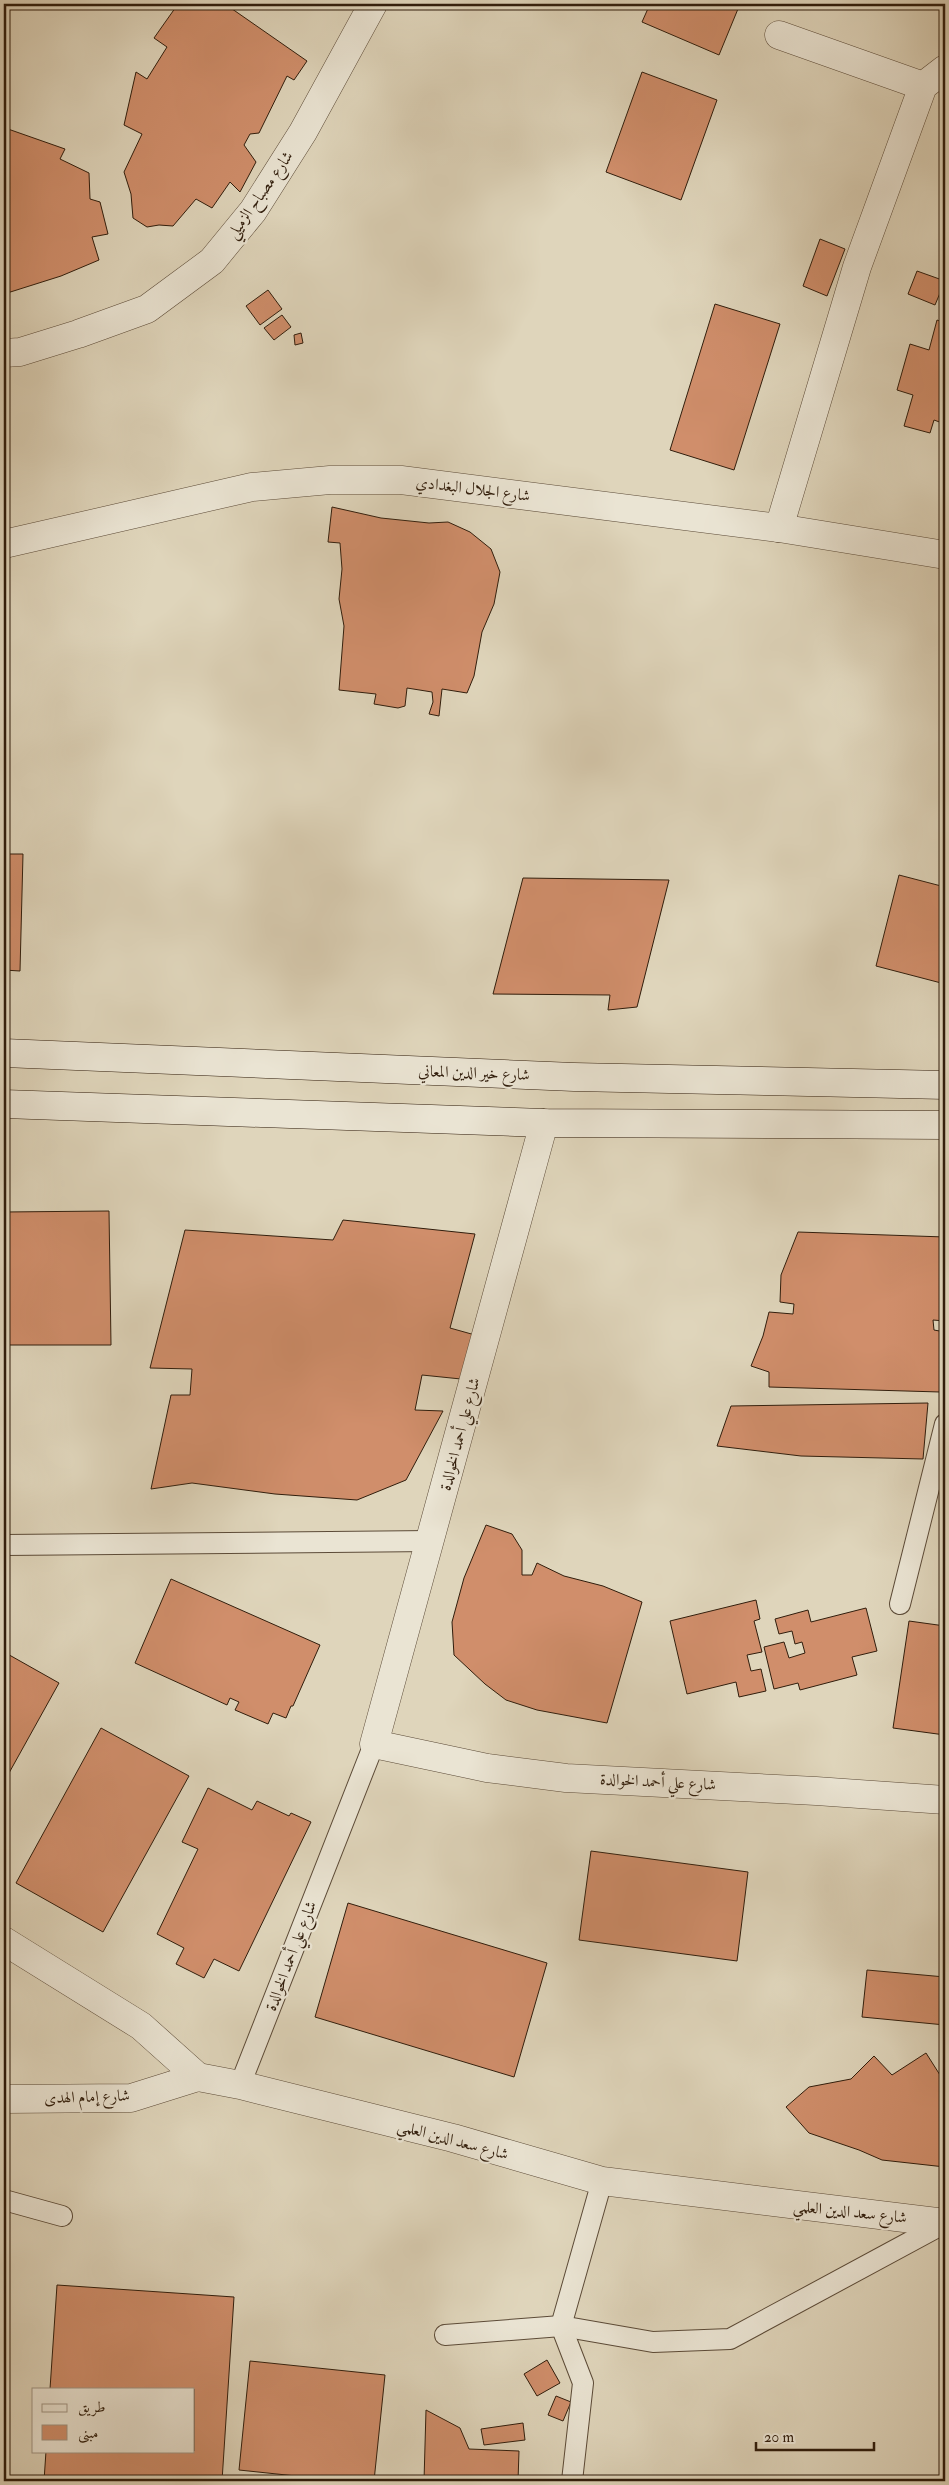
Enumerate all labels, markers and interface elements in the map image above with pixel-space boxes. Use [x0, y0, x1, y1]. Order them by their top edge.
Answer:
street label: شارع مصباح الزميلي [222, 147, 302, 246]
street label: شارع الجلال البغدادي [414, 472, 531, 509]
street label: شارع خير الدين المعاني [418, 1061, 530, 1088]
street label: شارع علي أحمد الخوالدة [433, 1375, 490, 1494]
street label: شارع علي أحمد الخوالدة [599, 1767, 717, 1800]
street label: شارع علي أحمد الخوالدة [259, 1897, 326, 2016]
street label: شارع إمام الهدى [44, 2086, 130, 2112]
street label: شارع سعد الدين العلمي [394, 2116, 511, 2169]
street label: شارع سعد الدين العلمي [792, 2196, 908, 2233]
legend [32, 2388, 195, 2452]
text: طريق [78, 2398, 105, 2417]
scale bar [756, 2420, 874, 2452]
text: مبنى [78, 2424, 98, 2444]
text: 20 m [764, 2428, 794, 2447]

